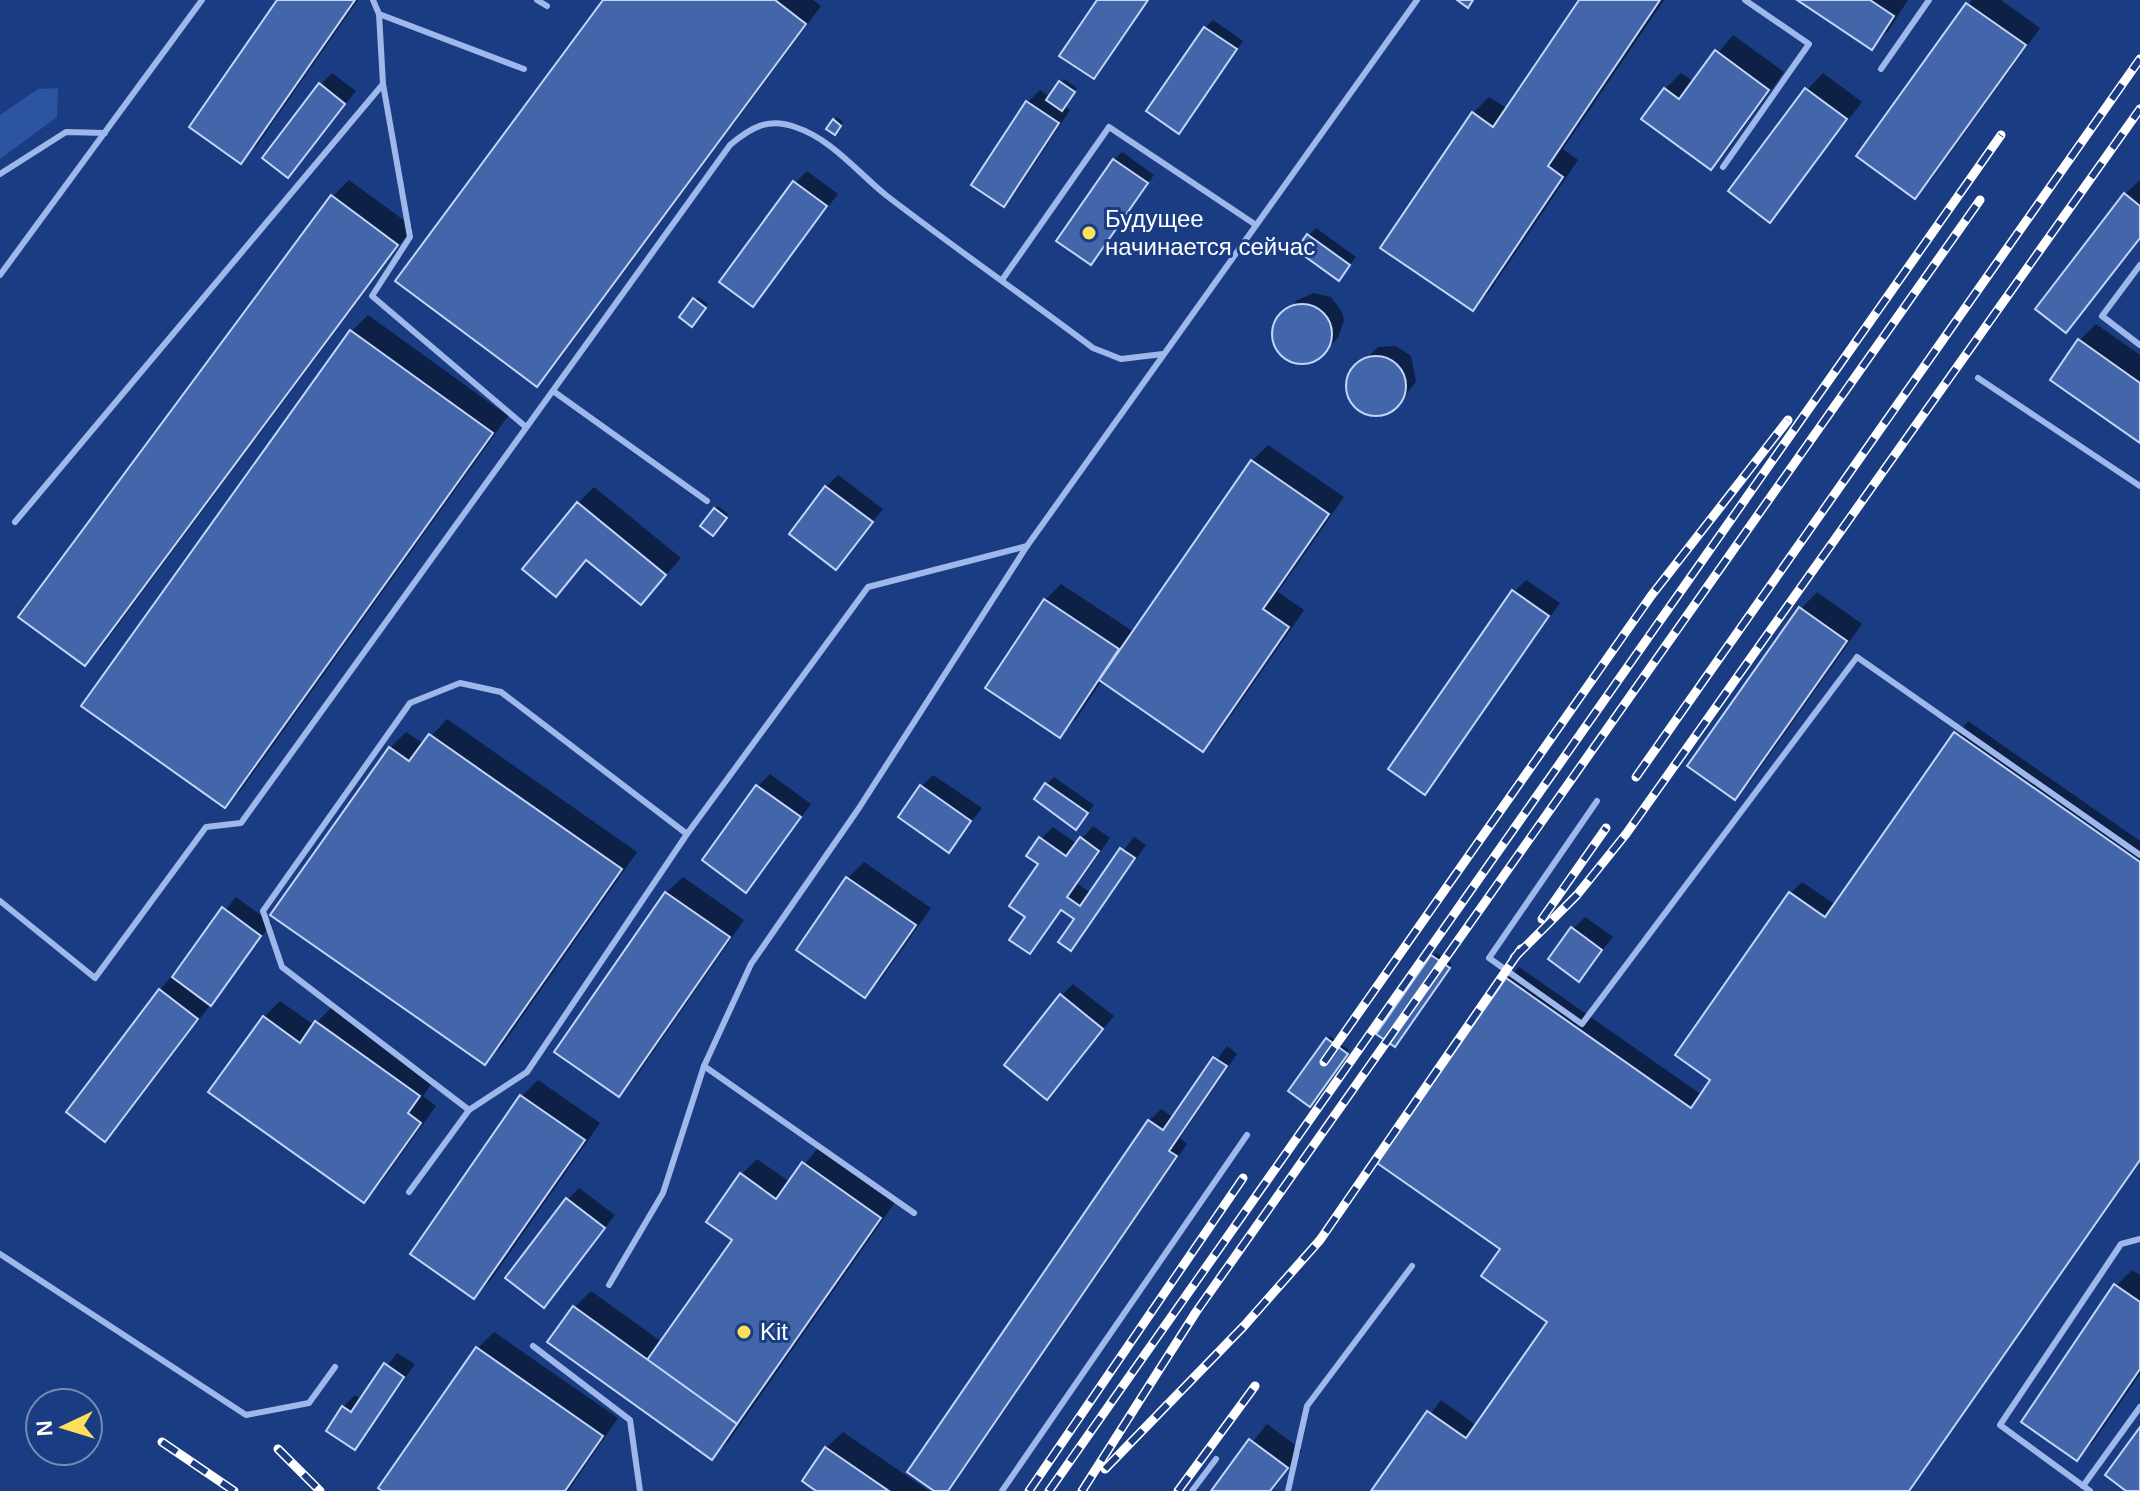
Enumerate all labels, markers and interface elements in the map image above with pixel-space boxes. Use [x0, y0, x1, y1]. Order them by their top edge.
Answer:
place label: Будущее начинается сейчас [1105, 205, 1315, 260]
marker: Будущее начинается сейчас [1080, 224, 1098, 242]
place label: Kit [760, 1318, 788, 1345]
marker: Kit [735, 1323, 753, 1341]
north arrow [24, 1387, 104, 1467]
text: N [32, 1420, 58, 1437]

